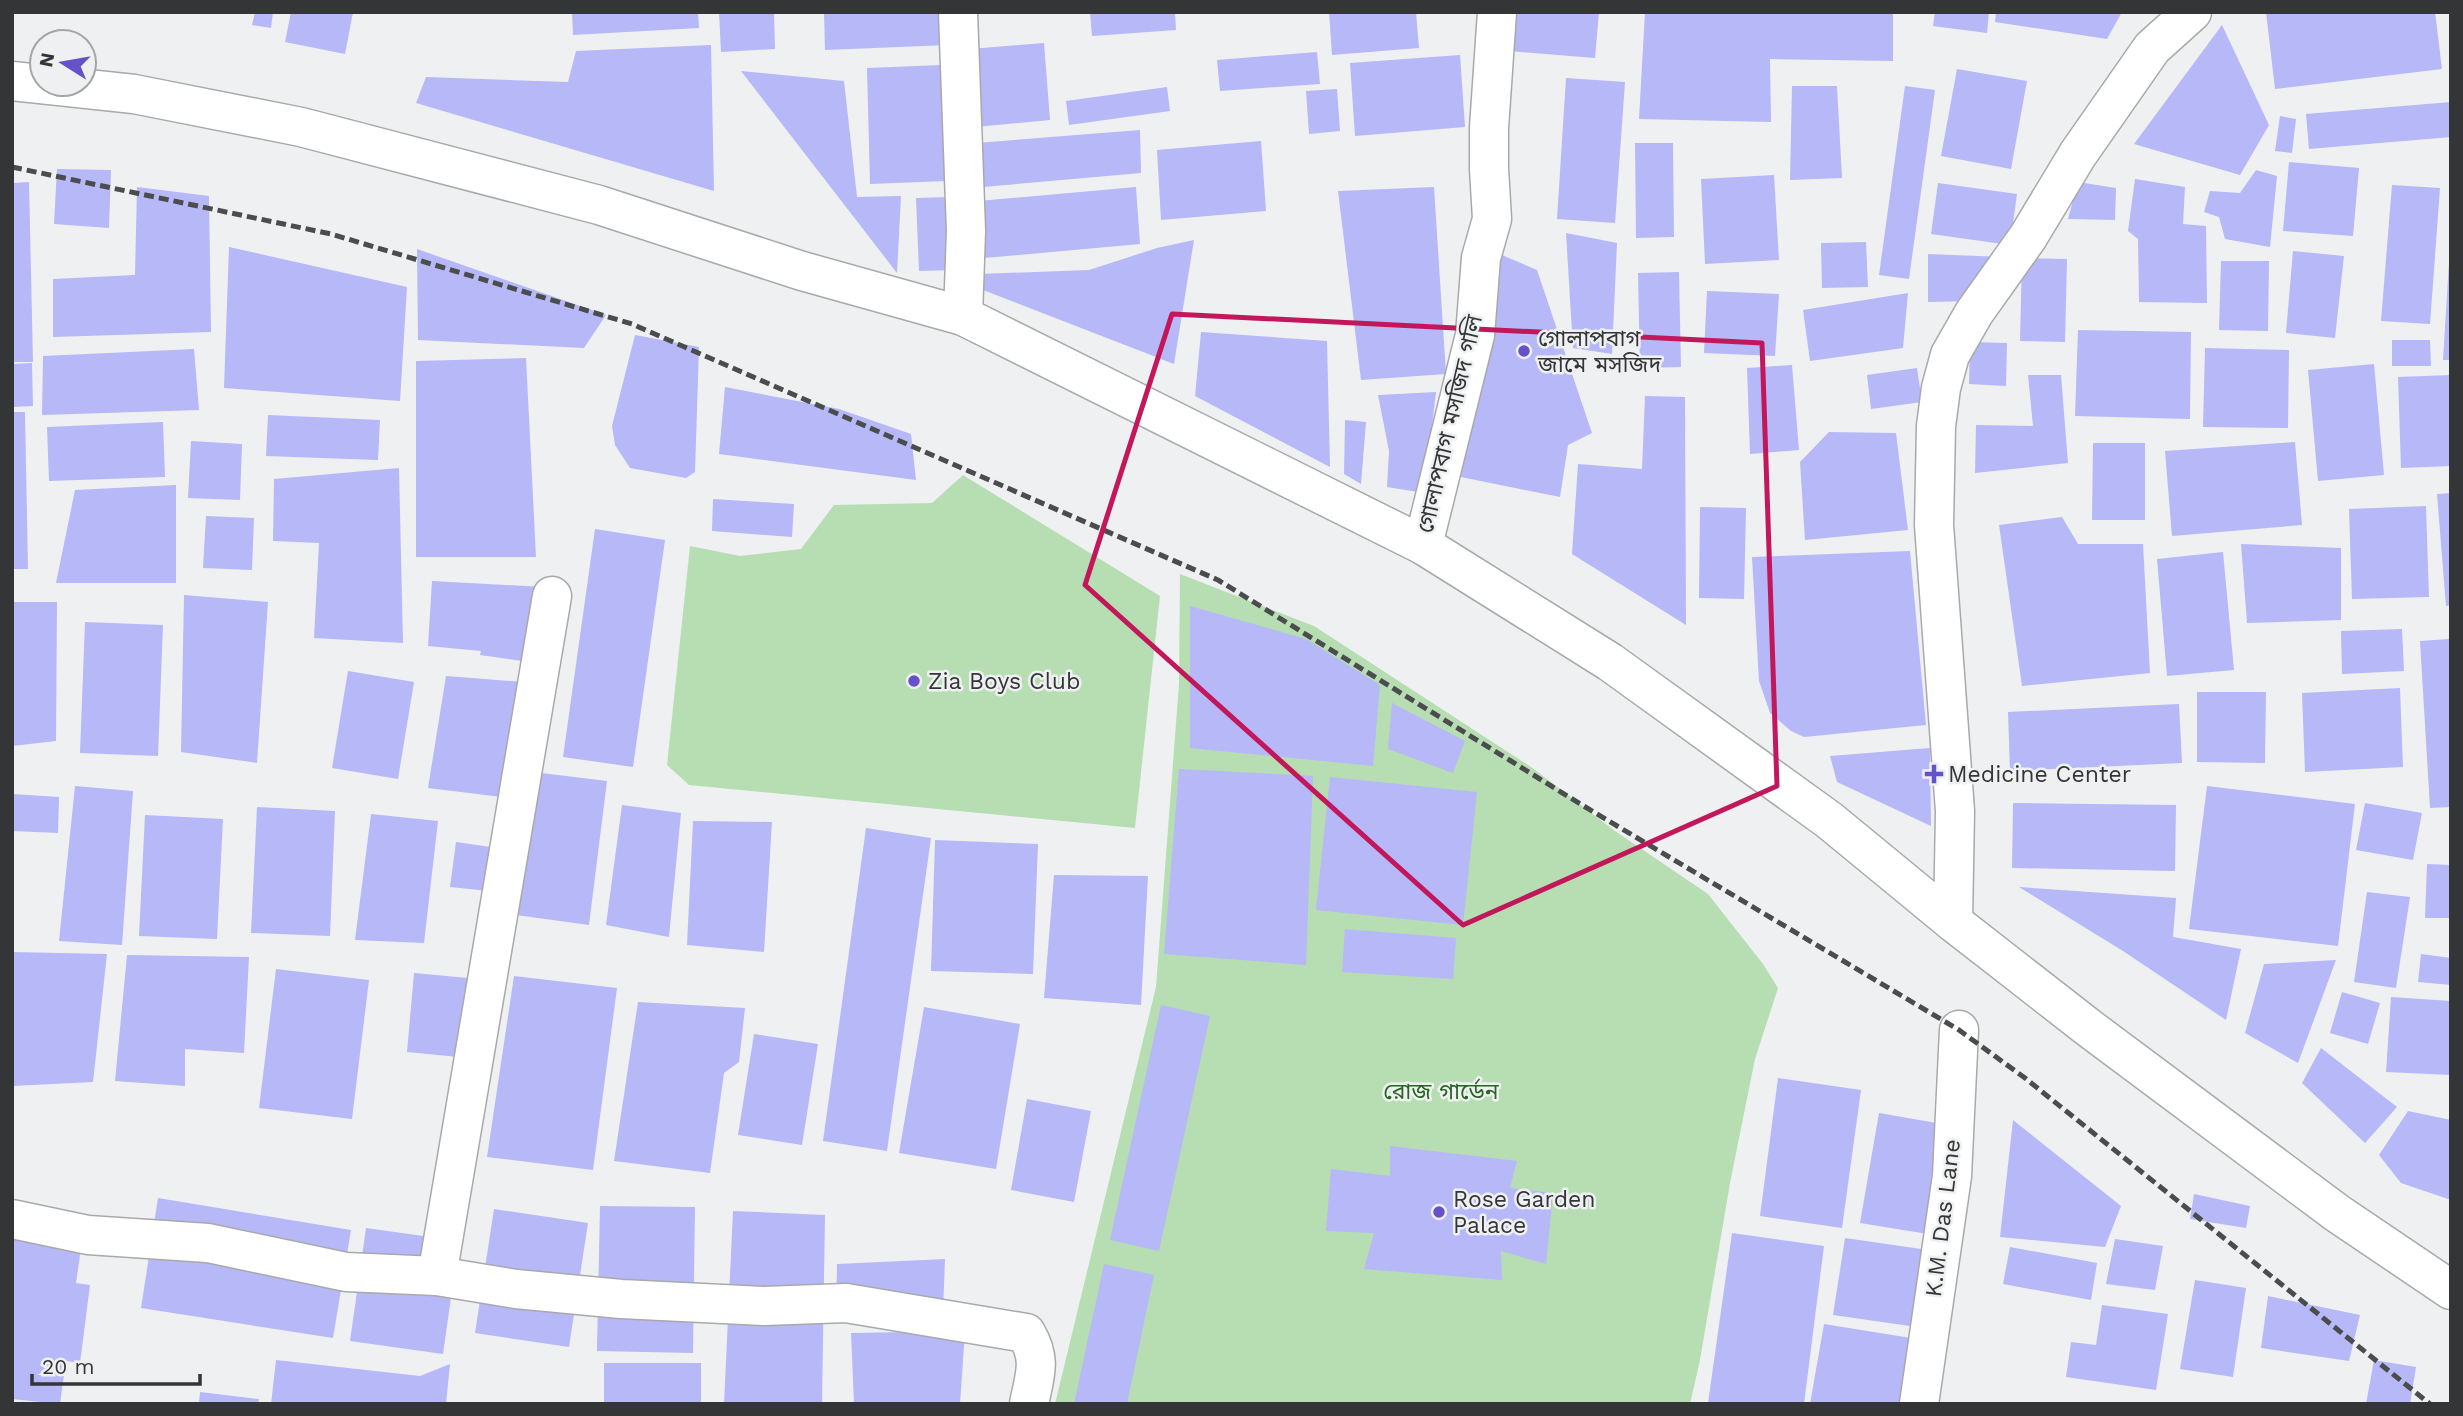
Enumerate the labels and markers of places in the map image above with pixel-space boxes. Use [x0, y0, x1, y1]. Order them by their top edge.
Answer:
place label: গোলাপবাগ জামে মসজিদ [1537, 325, 1662, 378]
marker: গোলাপবাগ জামে মসজিদ [1516, 343, 1532, 359]
place label: Zia Boys Club [928, 668, 1080, 695]
marker: Zia Boys Club [906, 673, 922, 689]
place label: Medicine Center [1948, 761, 2131, 788]
marker: Medicine Center [1926, 766, 1942, 782]
place label: Rose Garden Palace [1453, 1186, 1596, 1239]
marker: Rose Garden Palace [1431, 1204, 1447, 1220]

